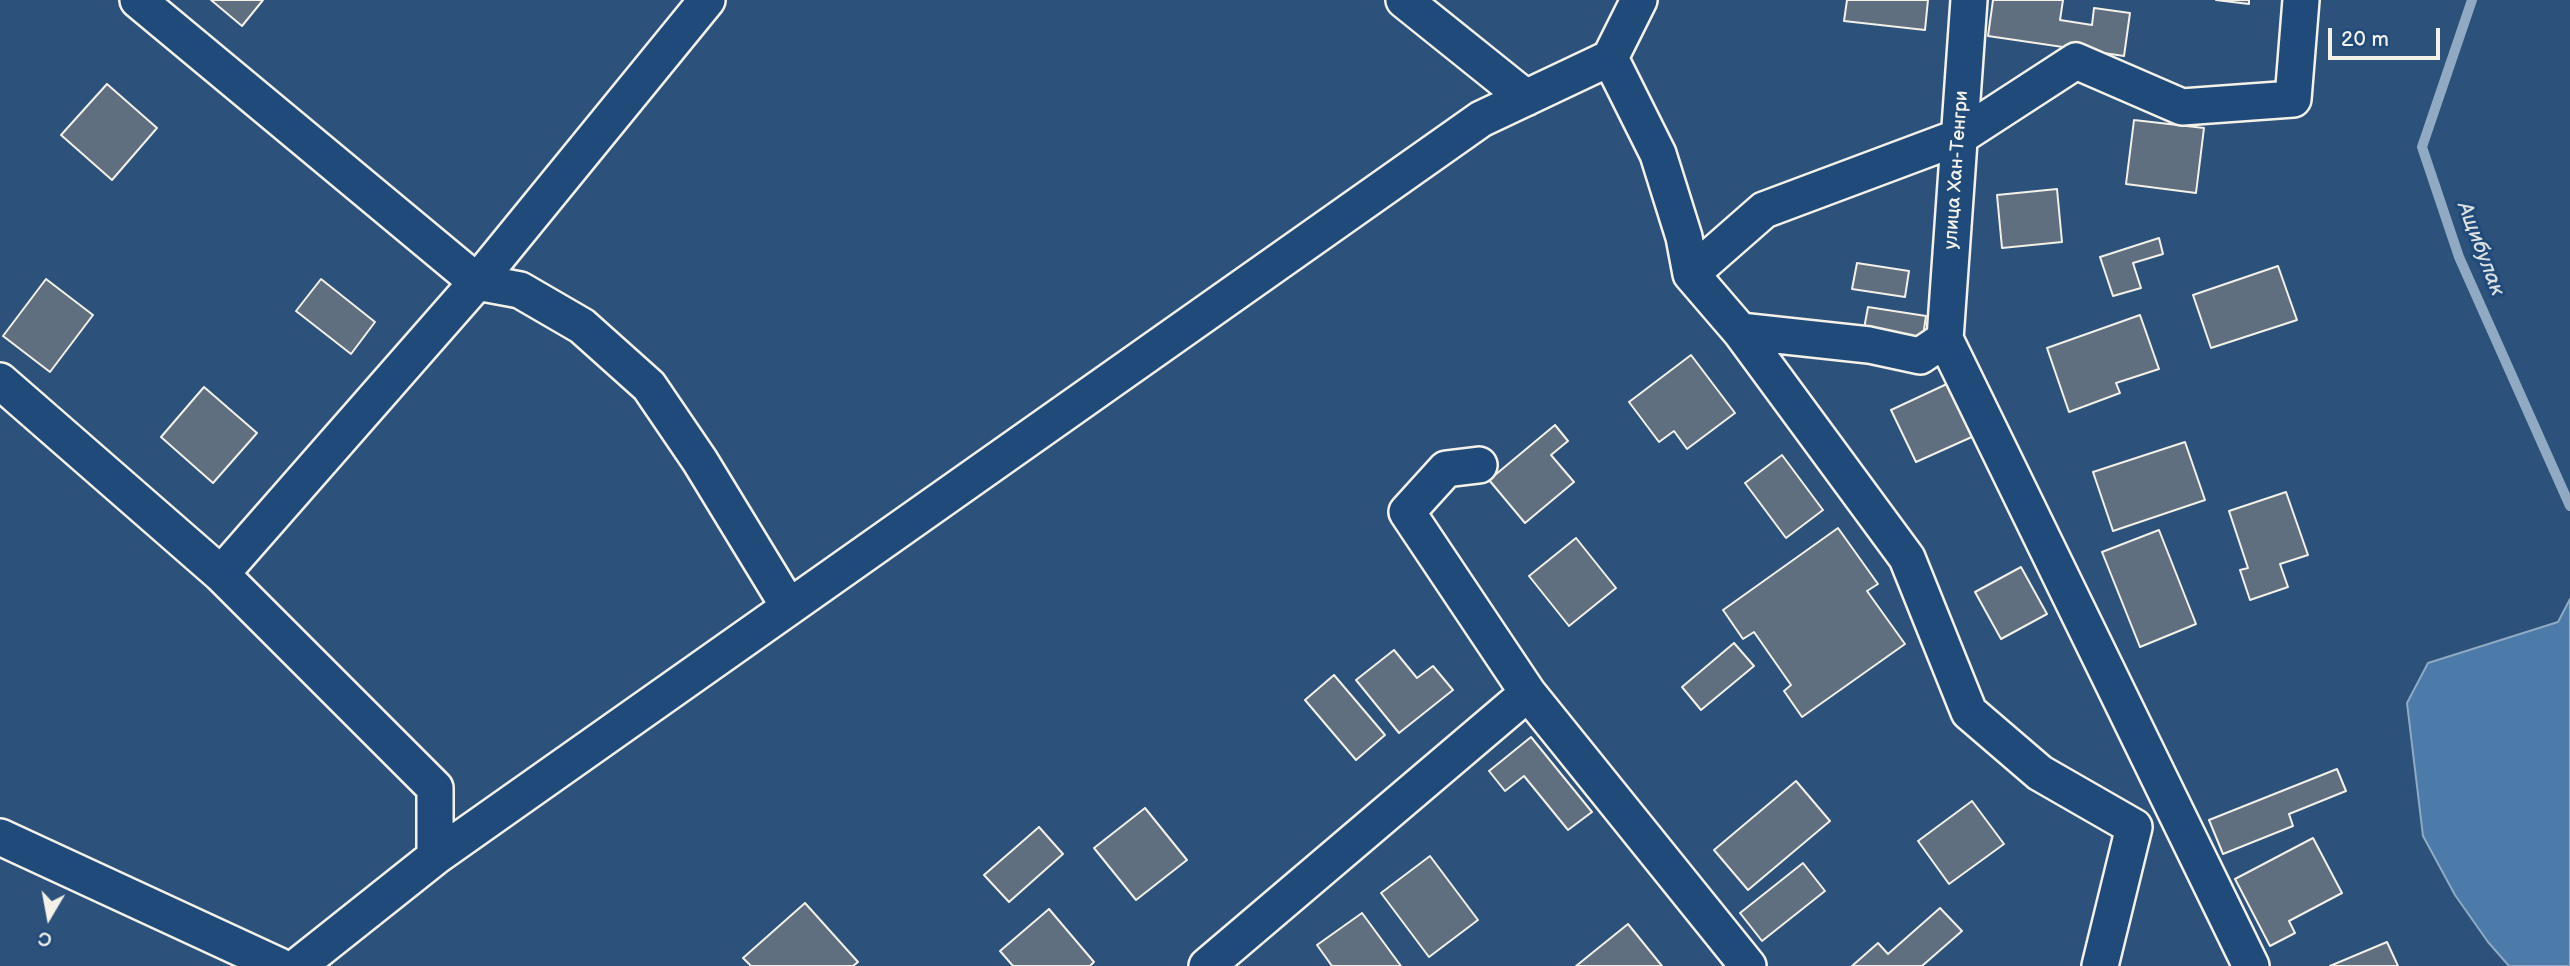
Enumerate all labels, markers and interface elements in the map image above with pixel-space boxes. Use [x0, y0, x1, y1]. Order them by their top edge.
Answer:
scale bar [2332, 14, 2444, 58]
text: 20 m [2341, 27, 2389, 52]
street label: улица Хан-Тенгри [1940, 90, 1974, 250]
water label: Ащибулак [2451, 199, 2509, 299]
north arrow [14, 882, 84, 952]
text: С [37, 926, 54, 951]

